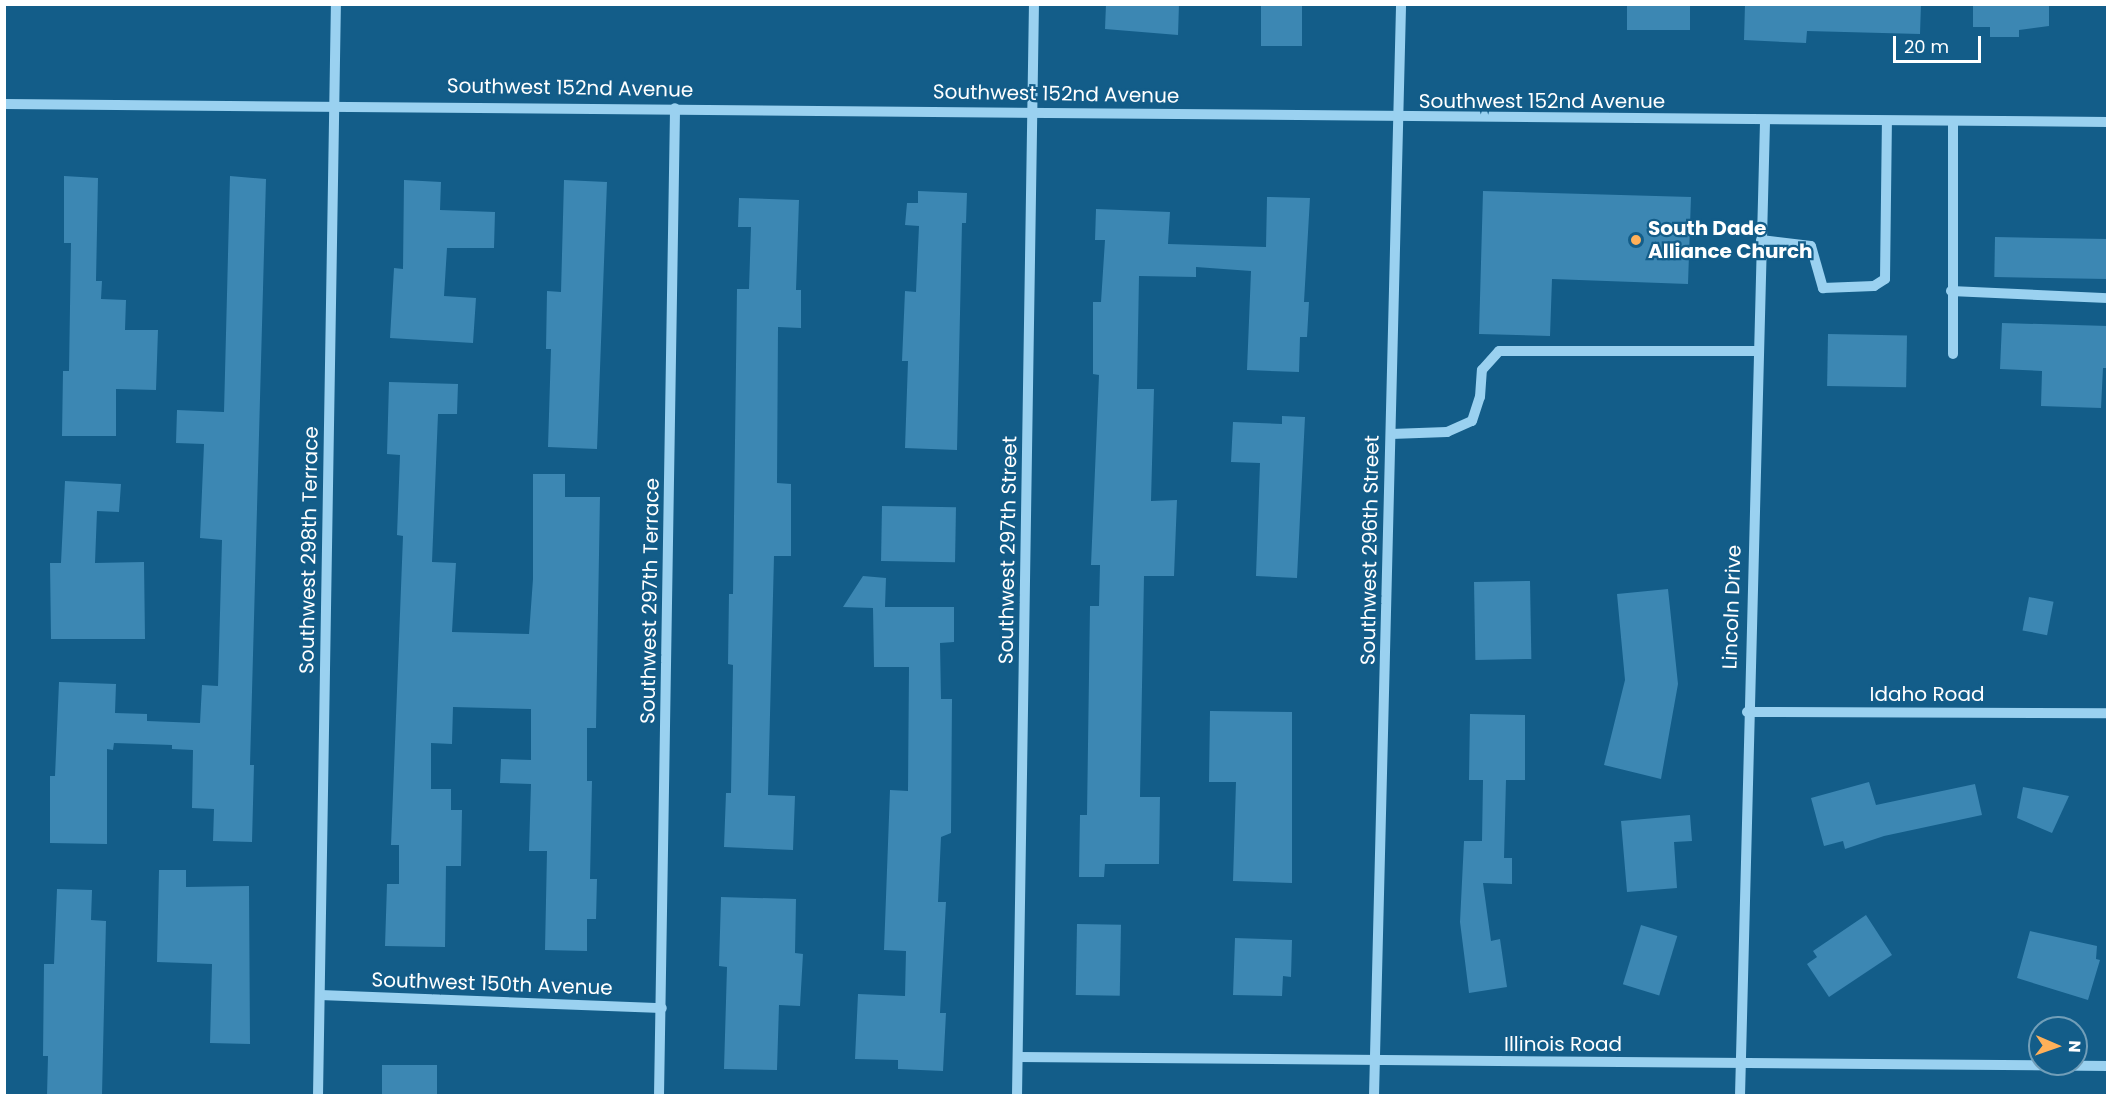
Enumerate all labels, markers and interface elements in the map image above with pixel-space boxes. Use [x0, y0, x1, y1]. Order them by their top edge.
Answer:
scale bar [1896, 24, 1984, 62]
text: 20 m [1904, 34, 1949, 59]
street label: Southwest 152nd Avenue [447, 74, 693, 102]
street label: Southwest 152nd Avenue [933, 80, 1179, 108]
street label: Southwest 152nd Avenue [1419, 89, 1665, 113]
place label: South Dade Alliance Church [1648, 216, 1812, 263]
marker: South Dade Alliance Church [1629, 233, 1643, 247]
street label: Southwest 298th Terrace [295, 426, 323, 674]
street label: Southwest 296th Street [1356, 435, 1384, 665]
street label: Southwest 297th Street [994, 436, 1022, 664]
street label: Southwest 297th Terrace [636, 478, 664, 724]
street label: Lincoln Drive [1718, 544, 1746, 670]
street label: Idaho Road [1870, 682, 1984, 706]
street label: Southwest 150th Avenue [371, 968, 613, 1000]
north arrow [2028, 1016, 2088, 1076]
street label: Illinois Road [1504, 1032, 1622, 1056]
text: N [2063, 1040, 2086, 1053]

